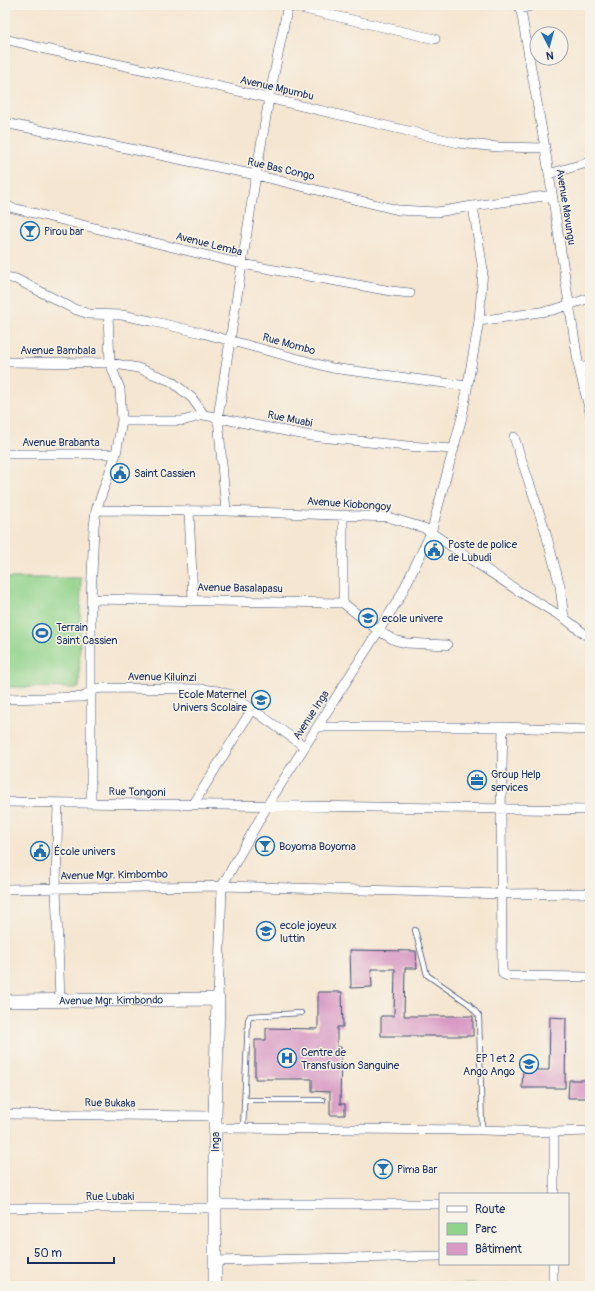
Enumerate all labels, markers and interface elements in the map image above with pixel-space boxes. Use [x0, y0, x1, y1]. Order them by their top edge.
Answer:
north arrow [529, 26, 569, 66]
text: N [545, 49, 554, 62]
street label: Avenue Mpumbu [239, 73, 315, 103]
street label: Rue Bas Congo [246, 155, 316, 183]
street label: Avenue Mavungu [554, 168, 578, 246]
bar icon: Pirou bar [19, 220, 41, 242]
place label: Pirou bar [44, 225, 84, 238]
street label: Avenue Lemba [174, 229, 244, 259]
street label: Rue Mombo [261, 331, 317, 357]
street label: Avenue Bambala [20, 344, 96, 357]
street label: Rue Muabi [266, 408, 314, 430]
street label: Avenue Brabanta [22, 436, 100, 449]
public building icon: Saint Cassien [109, 462, 131, 484]
place label: Saint Cassien [134, 467, 195, 480]
street label: Avenue Kiobongoy [307, 495, 392, 513]
place label: Poste de police de Lubudi [448, 538, 518, 564]
public building icon: Poste de police de Lubudi [423, 539, 445, 561]
street label: Avenue Basalapasu [197, 581, 283, 595]
school or university icon: ecole univere [357, 607, 379, 629]
place label: ecole univere [382, 612, 443, 625]
place label: Terrain Saint Cassien [56, 621, 117, 647]
sports icon: Terrain Saint Cassien [31, 622, 53, 644]
street label: Avenue Kiluinzi [128, 670, 196, 684]
place label: Ecole Maternel Univers Scolaire [173, 688, 248, 714]
street label: Avenue Inga [290, 688, 332, 742]
school or university icon: Ecole Maternel Univers Scolaire [250, 689, 272, 711]
place label: Group Help services [491, 768, 541, 794]
office icon: Group Help services [466, 769, 488, 791]
street label: Rue Tongoni [108, 785, 166, 799]
bar icon: Boyoma Boyoma [254, 835, 276, 857]
public building icon: École univers [29, 840, 51, 862]
place label: Boyoma Boyoma [279, 840, 356, 853]
place label: École univers [54, 845, 115, 858]
street label: Avenue Mgr. Kimbombo [60, 868, 168, 882]
place label: ecole joyeux luttin [280, 919, 337, 945]
school or university icon: ecole joyeux luttin [255, 920, 277, 942]
street label: Avenue Mgr. Kimbondo [59, 993, 163, 1007]
place label: Centre de Transfusion Sanguine [301, 1046, 400, 1072]
hospital icon: Centre de Transfusion Sanguine [276, 1047, 298, 1069]
place label: EP 1 et 2 Ango Ango [463, 1052, 515, 1078]
school or university icon: EP 1 et 2 Ango Ango [518, 1053, 540, 1075]
street label: Rue Bukaka [84, 1096, 136, 1110]
street label: Inga [209, 1132, 222, 1152]
bar icon: Pima Bar [372, 1158, 394, 1180]
place label: Pima Bar [397, 1163, 437, 1176]
street label: Rue Lubaki [86, 1190, 134, 1203]
legend [439, 1193, 569, 1265]
text: Route [475, 1202, 505, 1217]
text: Parc [475, 1222, 497, 1237]
scale bar [28, 1239, 114, 1265]
text: Bâtiment [475, 1242, 522, 1257]
text: 50 m [34, 1246, 62, 1261]

